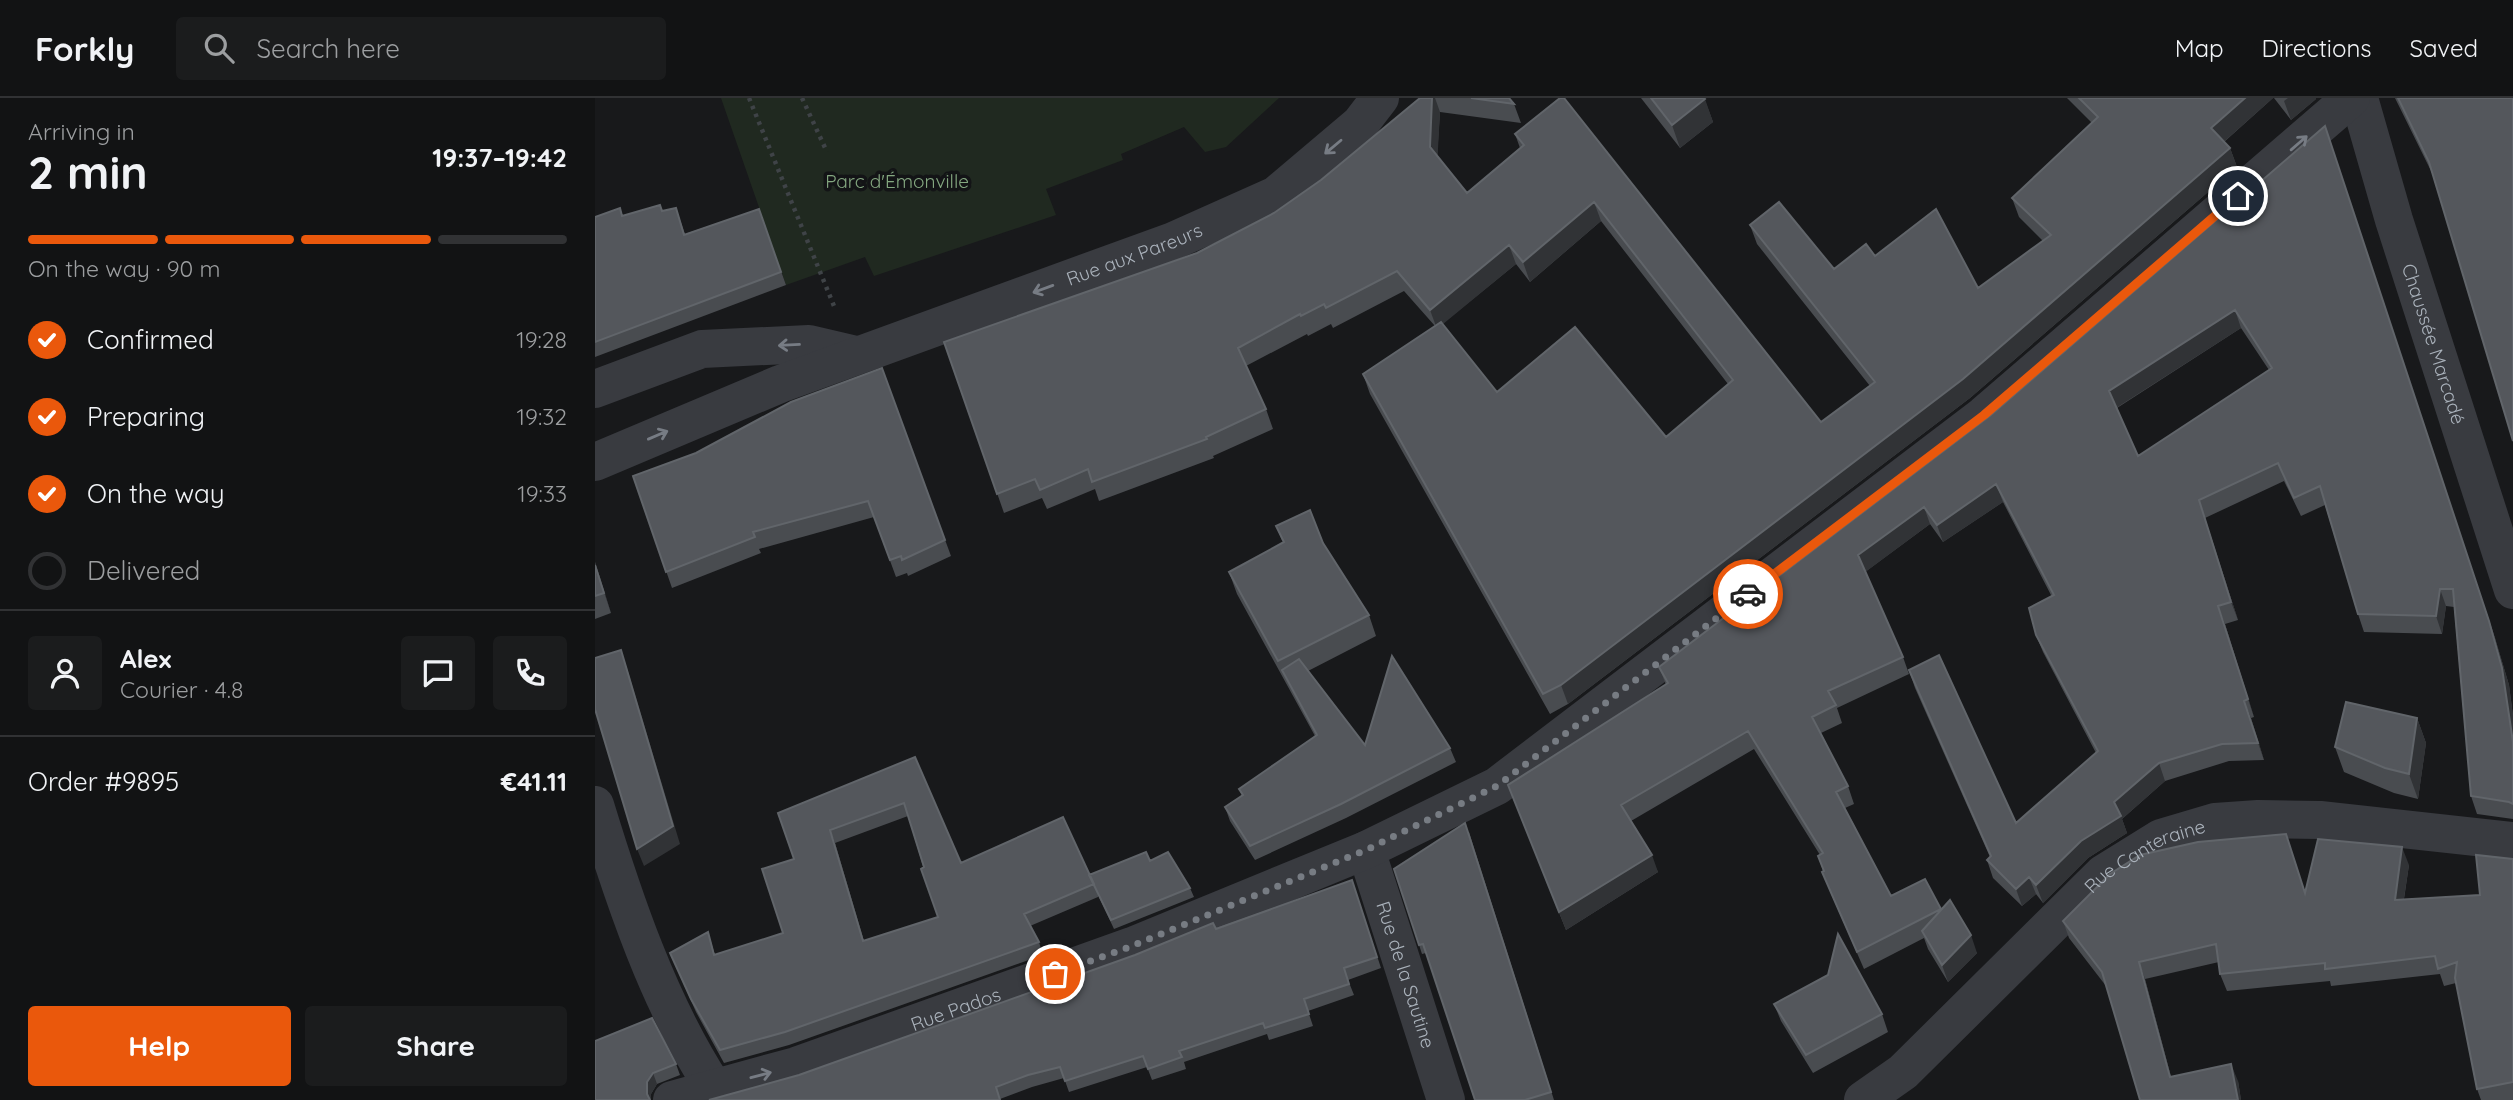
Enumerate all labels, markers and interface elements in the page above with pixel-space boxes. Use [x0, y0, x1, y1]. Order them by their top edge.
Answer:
search box [176, 17, 666, 80]
text: Forkly [35, 28, 134, 69]
icon: search [200, 29, 238, 67]
text: Search here [256, 32, 400, 65]
text: Map [2175, 33, 2224, 63]
text: Directions [2262, 33, 2372, 63]
text: Saved [2410, 33, 2478, 63]
text: Arriving in [28, 117, 135, 146]
one-way arrow [2290, 135, 2308, 151]
one-way arrow [1325, 139, 1343, 155]
text: 19:37–19:42 [432, 141, 567, 174]
text: 2 min [28, 143, 148, 201]
pin [2208, 166, 2268, 226]
park label: Parc d'Émonville [825, 169, 969, 193]
icon: home [2219, 177, 2257, 215]
street label: Rue aux Pareurs [1063, 218, 1206, 291]
text: On the way · 90 m [28, 254, 221, 283]
street label: Chaussée Marcadé [2397, 260, 2471, 427]
one-way arrow [1033, 283, 1055, 296]
icon: check [28, 321, 66, 359]
text: Confirmed [87, 323, 214, 356]
text: 19:28 [516, 325, 567, 354]
one-way arrow [777, 338, 800, 351]
icon: check [28, 398, 66, 436]
text: Preparing [87, 400, 205, 433]
text: 19:32 [517, 402, 567, 431]
one-way arrow [647, 428, 668, 441]
icon: check [28, 475, 66, 513]
text: On the way [87, 477, 225, 510]
text: 19:33 [517, 479, 567, 508]
text: Delivered [87, 554, 200, 587]
courier [1713, 559, 1783, 629]
icon: car [1729, 575, 1767, 613]
button: person [28, 636, 102, 710]
button: chat [401, 636, 475, 710]
button: phone [493, 636, 567, 710]
text: Alex [120, 642, 171, 675]
text: Courier · 4.8 [120, 675, 243, 704]
text: Order #9895 [28, 765, 179, 798]
text: €41.11 [501, 765, 567, 798]
street label: Rue Canteraine [2079, 814, 2208, 898]
street label: Rue de la Sautine [1371, 898, 1441, 1051]
pin [1025, 944, 1085, 1004]
icon: bag [1036, 955, 1074, 993]
street label: Rue Pados [907, 982, 1004, 1036]
button: Help [28, 1006, 291, 1086]
button: Share [305, 1006, 567, 1086]
one-way arrow [750, 1068, 772, 1081]

